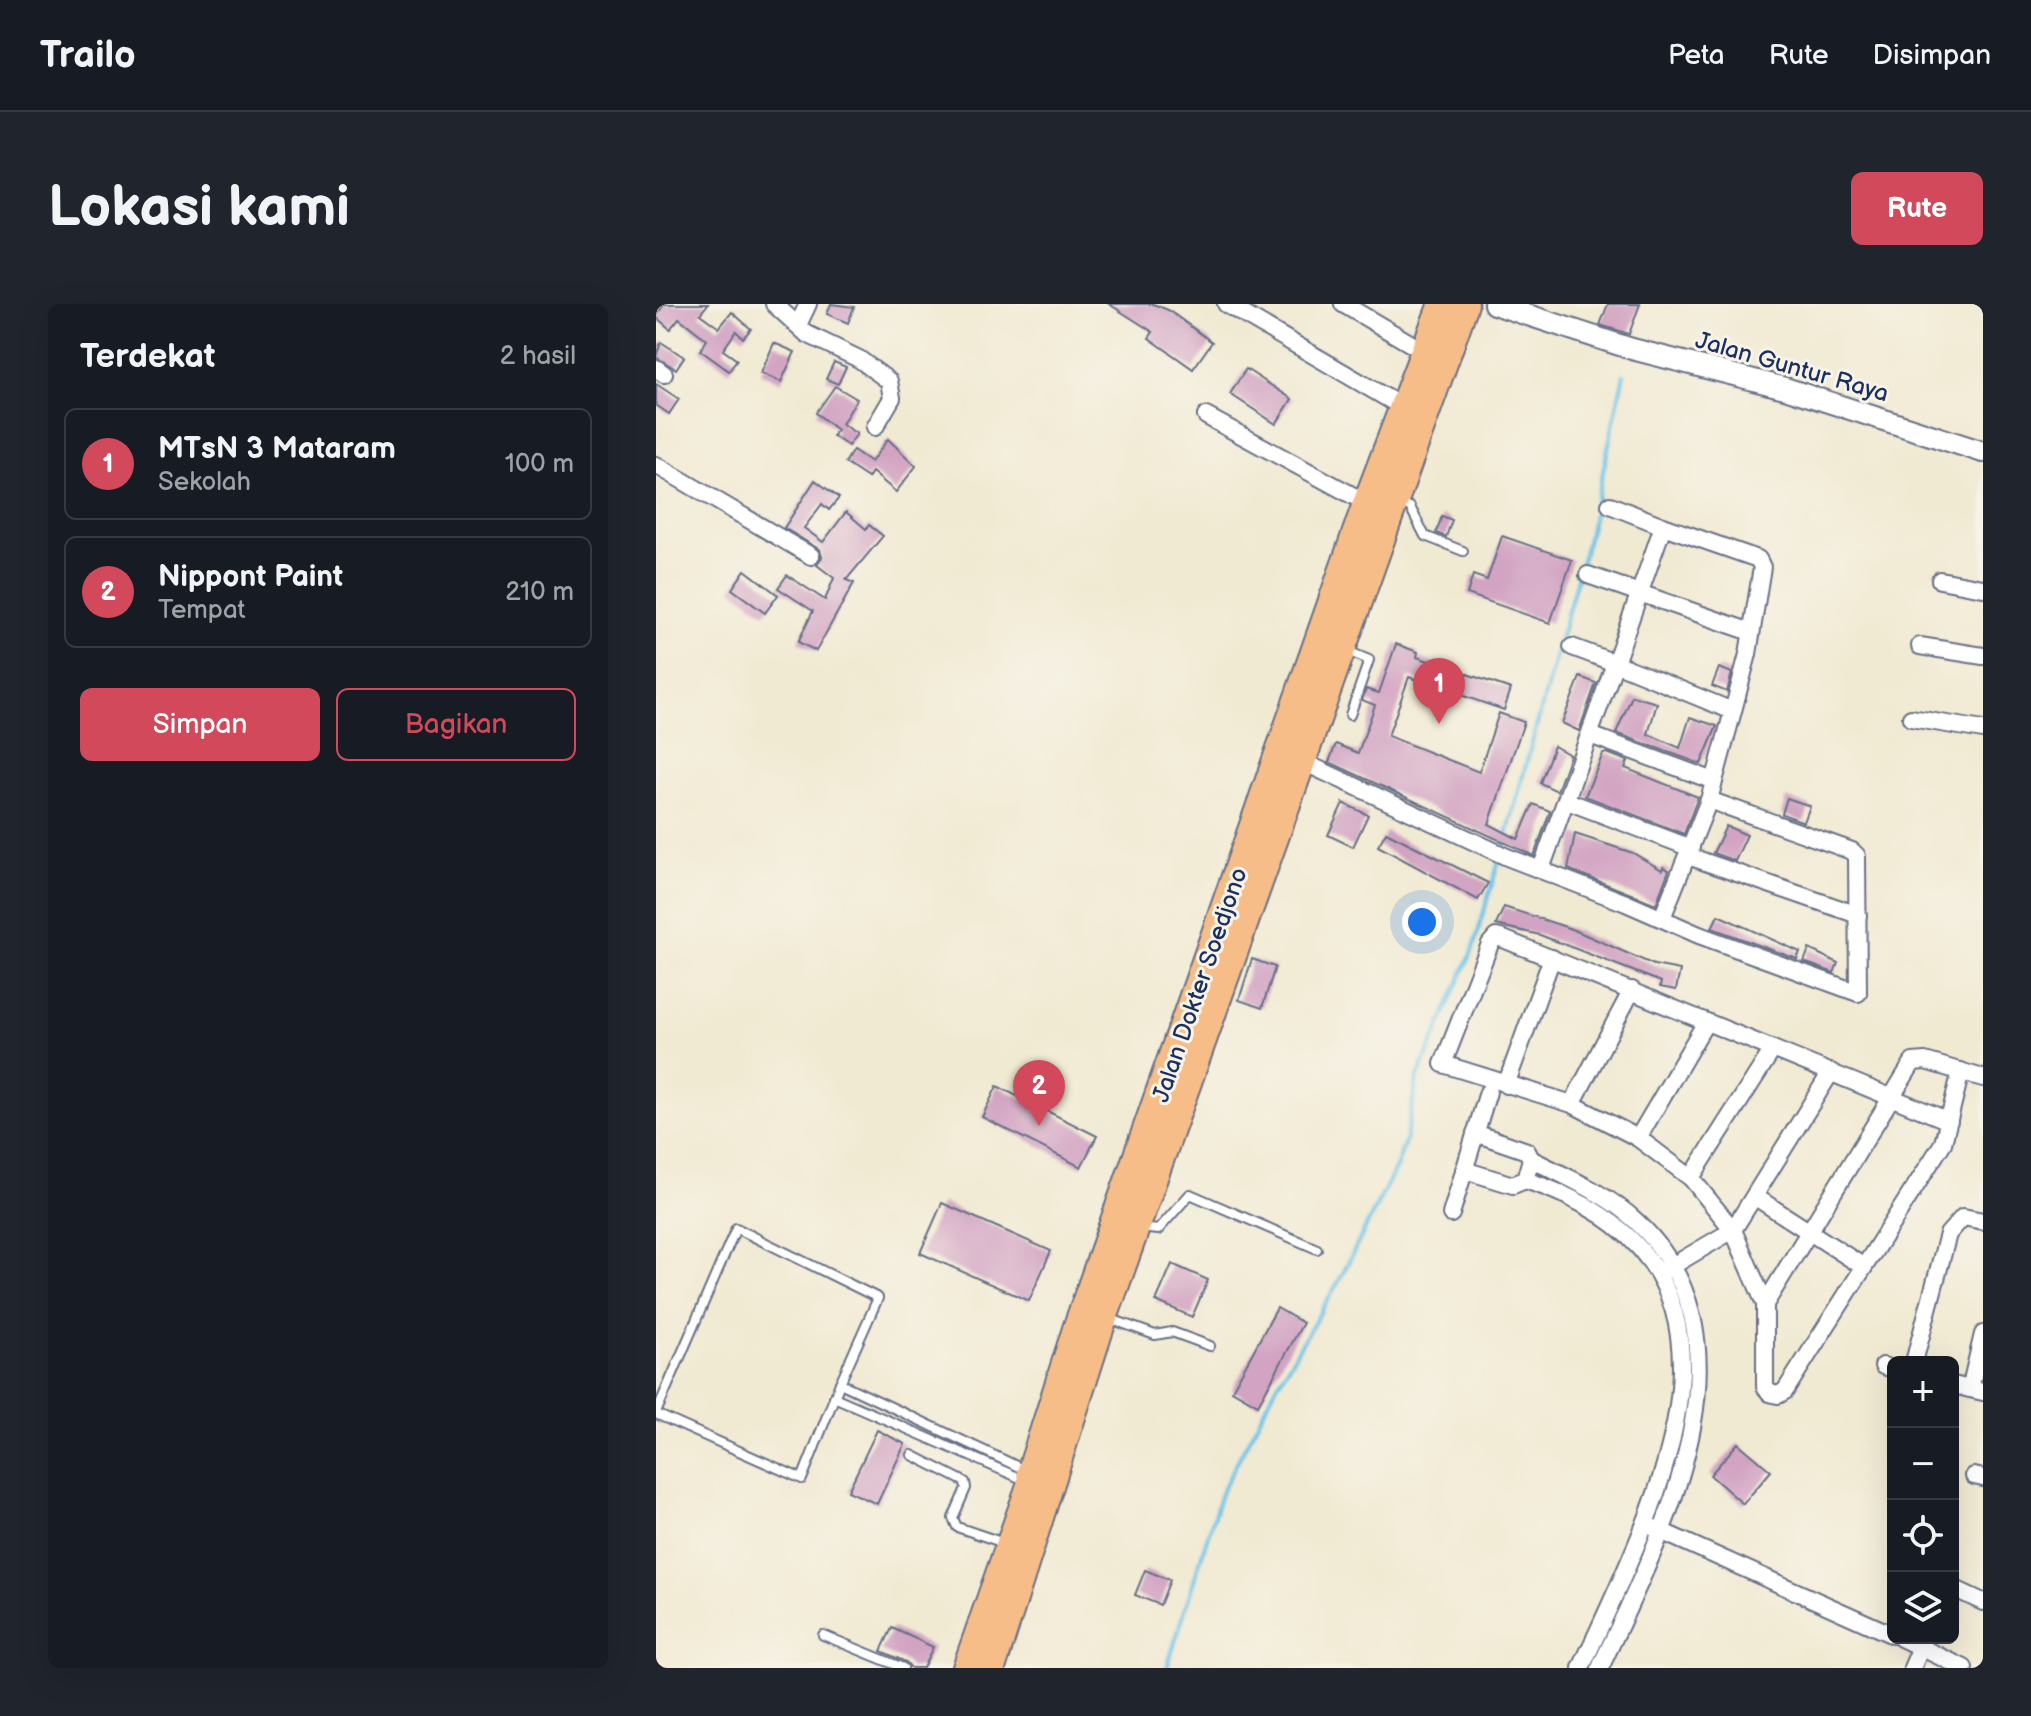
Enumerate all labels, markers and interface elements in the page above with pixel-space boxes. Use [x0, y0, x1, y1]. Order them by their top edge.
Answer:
text: Trailo [40, 33, 136, 78]
text: Peta [1668, 39, 1725, 72]
text: Rute [1769, 39, 1829, 72]
text: Disimpan [1873, 39, 1991, 72]
button: Rute [1851, 172, 1983, 245]
text: Lokasi kami [48, 175, 350, 242]
street label: Jalan Guntur Raya [1692, 326, 1892, 408]
text: Terdekat [80, 336, 215, 377]
text: 2 hasil [500, 341, 576, 372]
text: MTsN 3 Mataram [158, 431, 396, 467]
text: 1 [103, 449, 113, 480]
text: 100 m [505, 449, 574, 480]
text: Sekolah [158, 467, 251, 498]
text: Nippont Paint [158, 559, 343, 595]
text: 2 [100, 577, 116, 608]
text: 210 m [505, 577, 574, 608]
text: Tempat [158, 595, 246, 626]
pin: 1 [1413, 658, 1465, 724]
button: Simpan [80, 688, 320, 761]
button: Bagikan [336, 688, 576, 761]
street label: Jalan Dokter Soedjono [1146, 864, 1254, 1106]
your location [1402, 902, 1442, 942]
pin: 2 [1013, 1060, 1065, 1126]
map controls [1887, 1356, 1959, 1644]
button: + [1887, 1356, 1959, 1428]
button: − [1887, 1428, 1959, 1500]
button: locate [1887, 1500, 1959, 1572]
button: layers [1887, 1572, 1959, 1644]

